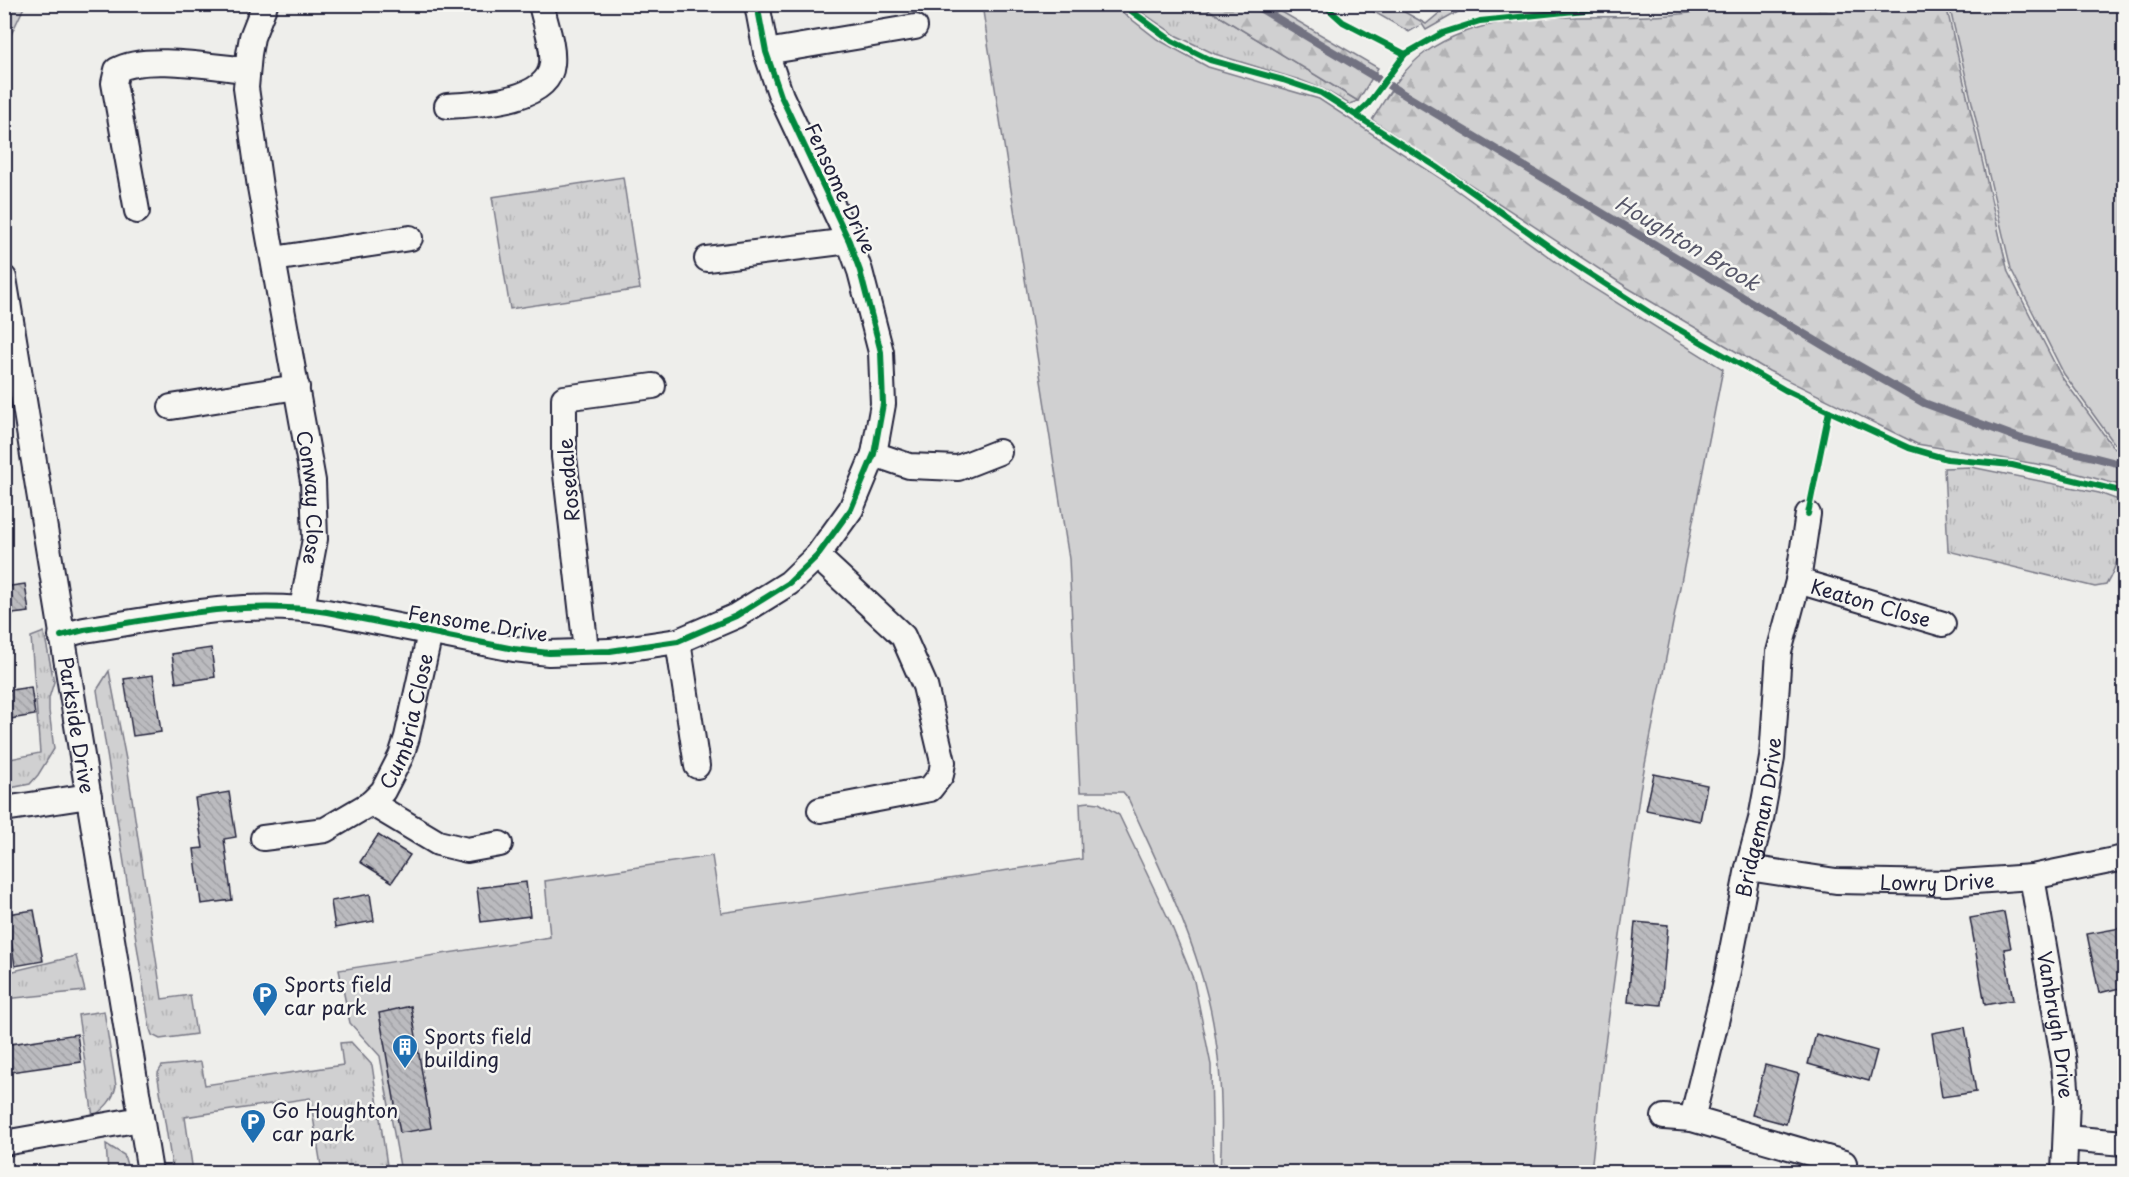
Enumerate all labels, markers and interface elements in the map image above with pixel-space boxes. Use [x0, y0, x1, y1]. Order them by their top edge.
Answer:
street label: Fensome Drive [798, 118, 884, 258]
water label: Houghton Brook [1610, 186, 1767, 299]
street label: Conway Close [289, 428, 331, 567]
street label: Rosedale [549, 437, 587, 523]
street label: Keaton Close [1807, 571, 1934, 635]
street label: Fensome Drive [406, 597, 550, 649]
street label: Cumbria Close [371, 650, 440, 795]
street label: Parkside Drive [51, 655, 103, 796]
street label: Bridgeman Drive [1728, 737, 1788, 900]
street label: Lowry Drive [1879, 865, 1995, 898]
street label: Vanbrugh Drive [2030, 949, 2082, 1100]
place label: Sports field car park [284, 969, 392, 1022]
parking icon: Sports field car park [250, 980, 280, 1018]
place label: Sports field building [424, 1021, 532, 1074]
building icon: Sports field building [390, 1032, 420, 1070]
place label: Go Houghton car park [272, 1095, 398, 1148]
parking icon: Go Houghton car park [238, 1107, 268, 1145]

